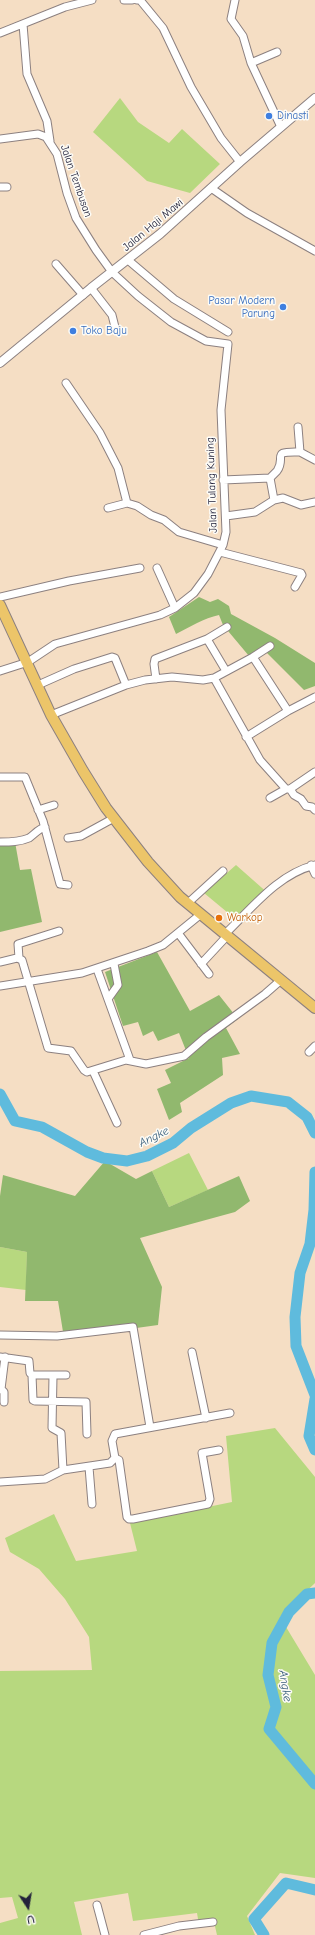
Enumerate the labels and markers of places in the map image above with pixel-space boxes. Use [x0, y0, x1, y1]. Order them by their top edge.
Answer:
place label: Dinasti [277, 109, 308, 123]
marker: Dinasti [264, 111, 274, 121]
place label: Pasar Modern Parung [209, 294, 275, 320]
marker: Pasar Modern Parung [278, 302, 288, 312]
place label: Toko Baju [81, 324, 127, 338]
marker: Toko Baju [68, 326, 78, 336]
place label: Warkop [227, 911, 263, 925]
marker: Warkop [214, 913, 224, 923]

